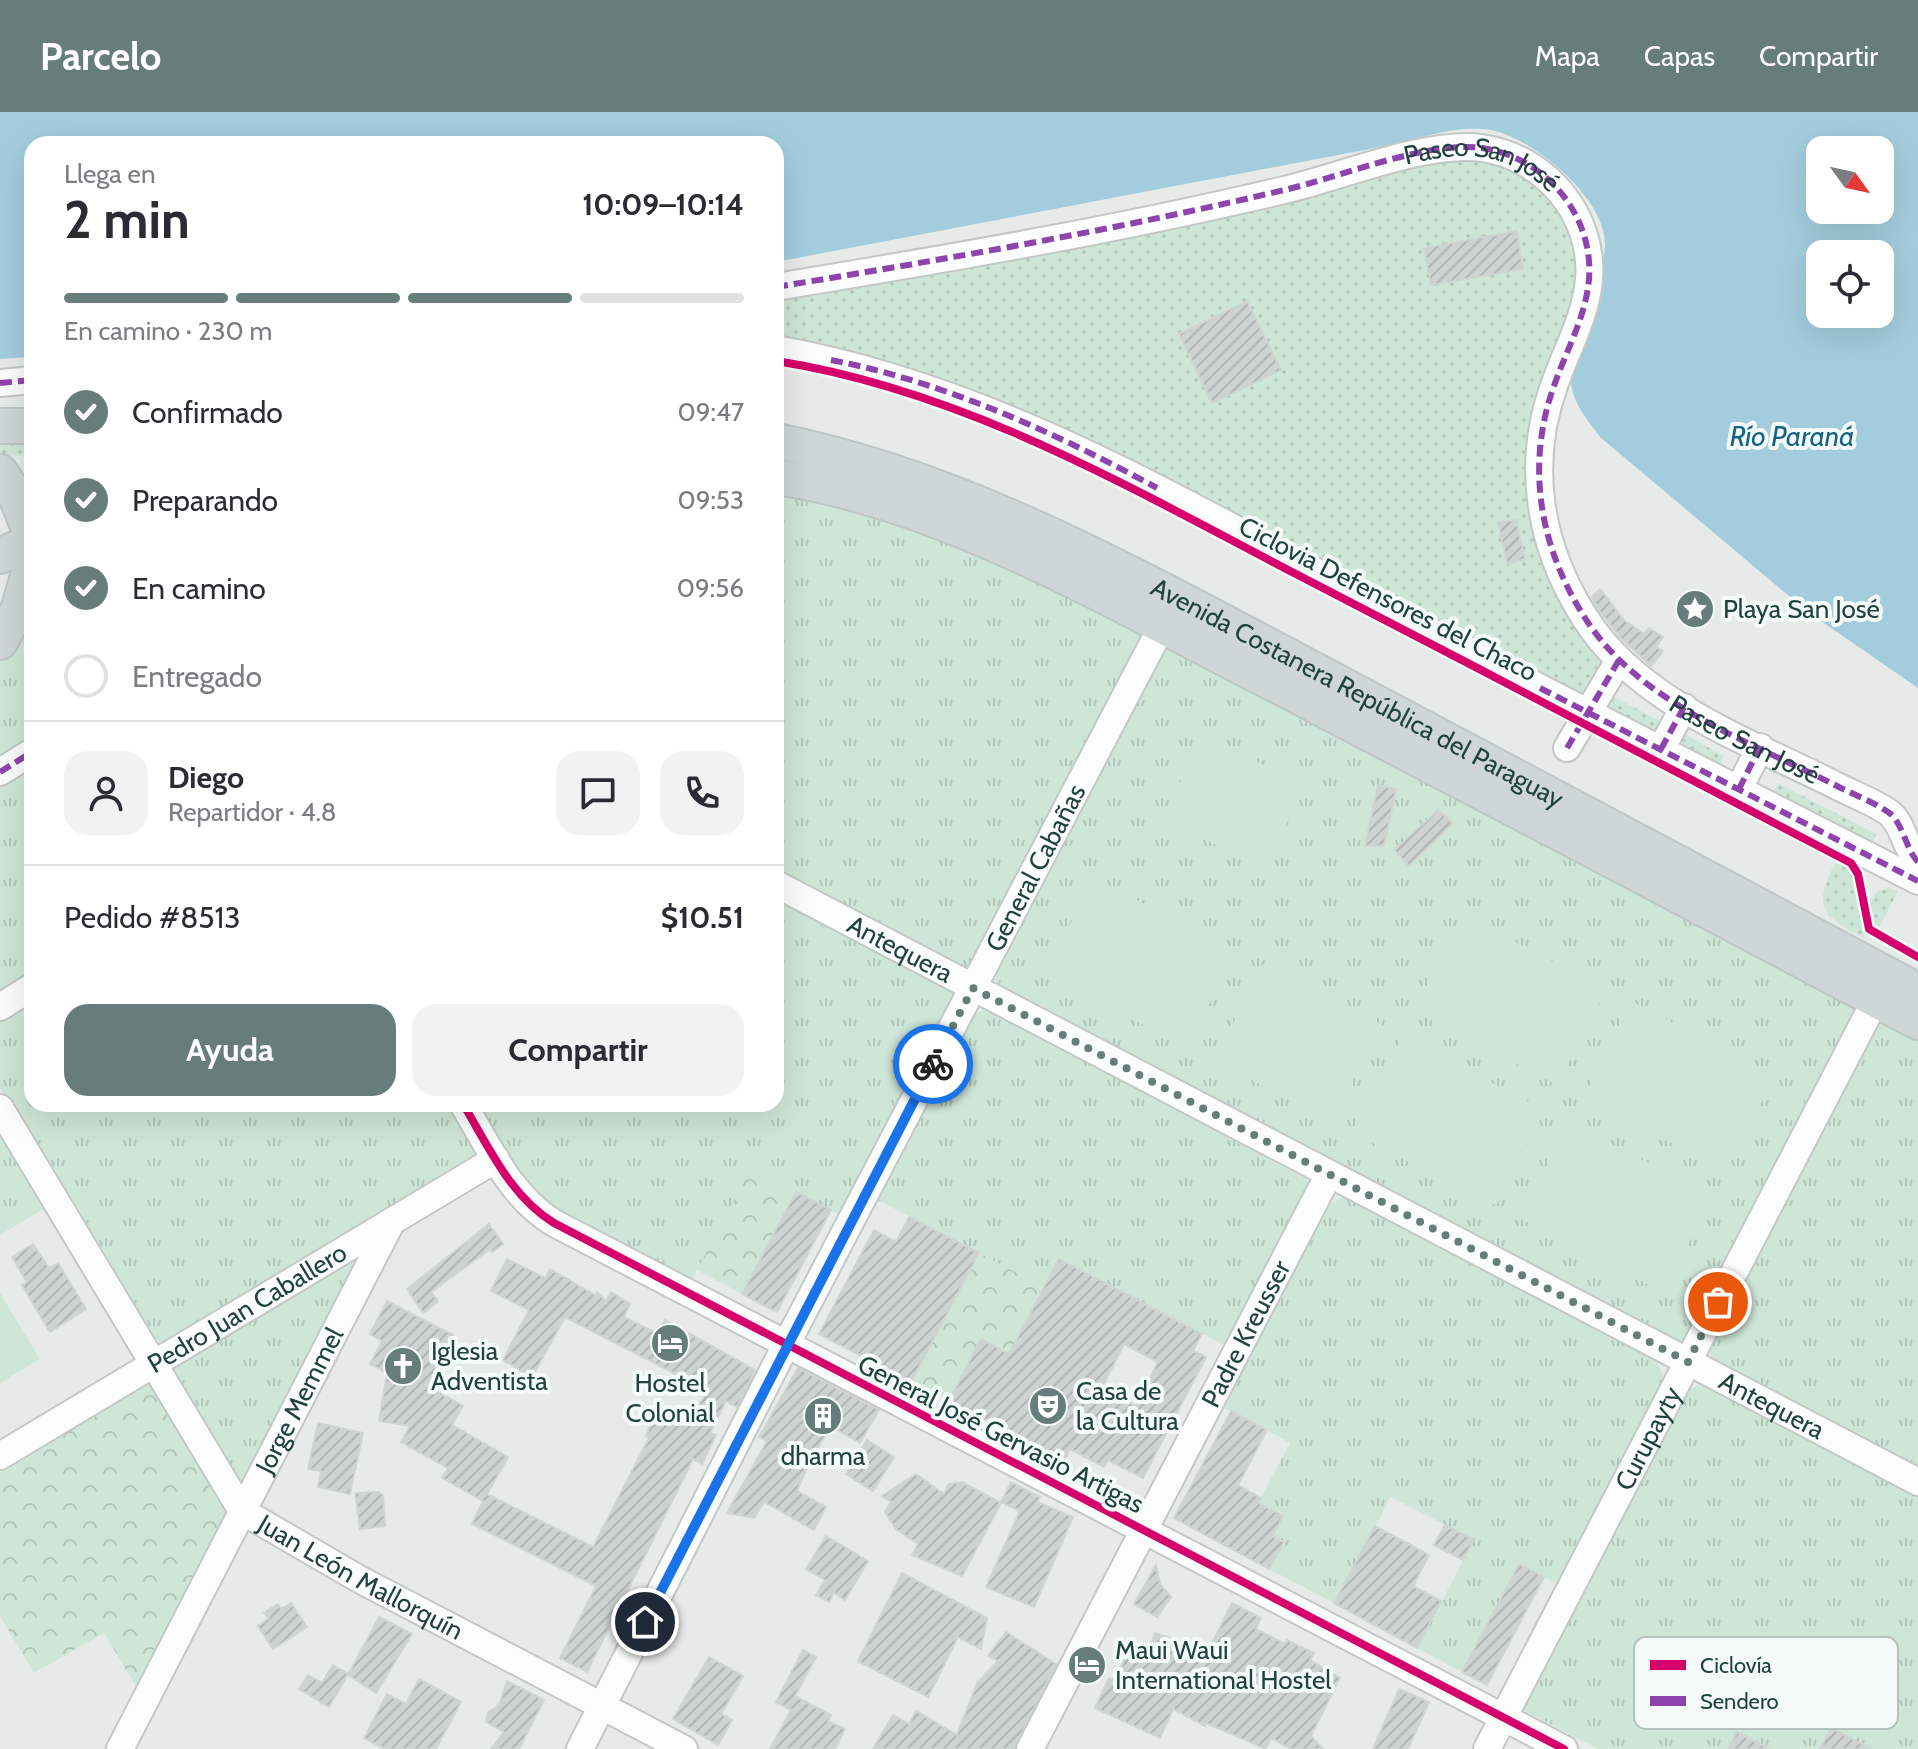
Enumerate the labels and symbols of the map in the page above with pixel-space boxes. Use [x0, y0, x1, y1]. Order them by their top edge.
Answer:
street label: Paseo San José [1400, 131, 1567, 198]
north arrow [1806, 136, 1894, 224]
water label: Río Paraná [1730, 419, 1854, 453]
street label: Ciclovia Defensores del Chaco [1234, 510, 1542, 688]
street label: Avenida Costanera República del Paraguay [1146, 571, 1569, 815]
place icon: Playa San José [1674, 588, 1716, 630]
place label: Playa San José [1723, 593, 1880, 625]
street label: Paseo San José [1664, 688, 1825, 791]
street label: General Cabañas [979, 779, 1093, 957]
street label: Antequera [842, 908, 959, 990]
courier [893, 1024, 973, 1104]
street label: Pedro Juan Caballero [142, 1236, 352, 1380]
street label: Padre Kreusser [1195, 1254, 1298, 1413]
pin [1684, 1268, 1752, 1336]
street label: Jorge Memmel [248, 1322, 350, 1480]
hotel icon: Hostel Colonial [649, 1322, 691, 1364]
place label: Iglesia Adventista [431, 1335, 548, 1397]
church icon: Iglesia Adventista [382, 1345, 424, 1387]
street label: General José Gervasio Artigas [853, 1348, 1150, 1520]
street label: Antequera [1714, 1365, 1830, 1446]
place label: Hostel Colonial [626, 1367, 714, 1429]
place label: Casa de la Cultura [1076, 1375, 1179, 1437]
street label: Curupayty [1608, 1381, 1688, 1496]
theatre icon: Casa de la Cultura [1027, 1385, 1069, 1427]
building icon: dharma [802, 1395, 844, 1437]
place label: dharma [781, 1440, 866, 1472]
street label: Juan León Mallorquín [251, 1507, 469, 1647]
pin [611, 1588, 679, 1656]
place label: Maui Waui International Hostel [1115, 1634, 1331, 1696]
legend [1634, 1637, 1898, 1729]
hotel icon: Maui Waui International Hostel [1066, 1644, 1108, 1686]
text: Ciclovía [1700, 1652, 1772, 1679]
text: Sendero [1700, 1688, 1779, 1715]

